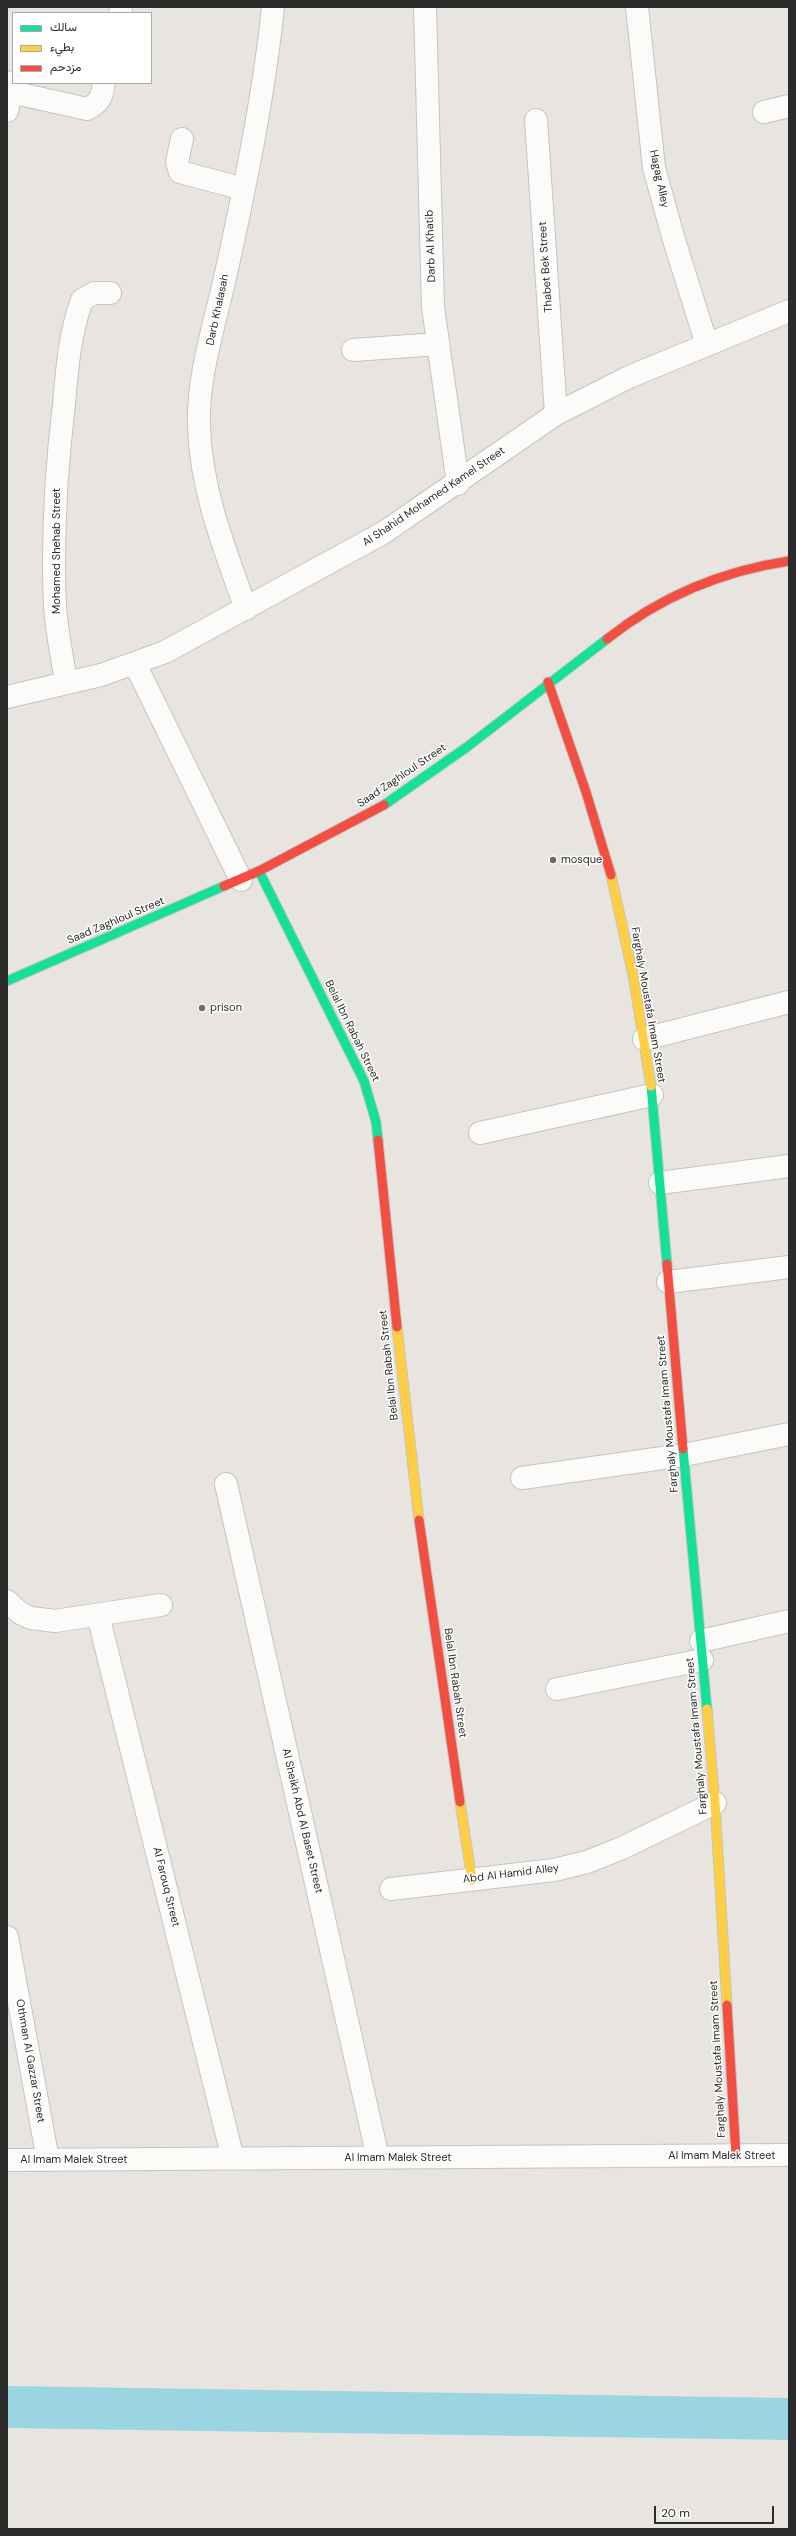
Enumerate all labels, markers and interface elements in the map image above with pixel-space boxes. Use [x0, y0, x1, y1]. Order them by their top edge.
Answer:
legend [12, 12, 152, 84]
text: سالك [50, 19, 77, 35]
text: بطيء [50, 39, 74, 55]
text: مزدحم [50, 59, 81, 75]
street label: Hagag Alley [646, 149, 672, 209]
street label: Darb Al Khatib [423, 210, 439, 282]
street label: Thabet Bek Street [536, 221, 556, 313]
street label: Darb Khalasah [204, 273, 232, 347]
street label: Al Shahid Mohamed Kamel Street [360, 444, 508, 550]
street label: Mohamed Shehab Street [50, 488, 64, 614]
street label: Saad Zaghloul Street [355, 741, 449, 811]
place label: mosque [561, 853, 602, 867]
marker: mosque [548, 855, 558, 865]
street label: Saad Zaghloul Street [65, 895, 167, 947]
street label: Farghaly Moustafa Imam Street [628, 926, 668, 1084]
street label: Belal Ibn Rabah Street [322, 978, 382, 1084]
place label: prison [210, 1001, 242, 1015]
marker: prison [197, 1003, 207, 1013]
street label: Belal Ibn Rabah Street [377, 1309, 401, 1421]
street label: Farghaly Moustafa Imam Street [655, 1335, 681, 1493]
street label: Belal Ibn Rabah Street [441, 1627, 469, 1739]
street label: Farghaly Moustafa Imam Street [684, 1657, 710, 1815]
street label: Al Sheikh Abd Al Baset Street [279, 1747, 325, 1895]
street label: Al Farouq Street [150, 1846, 182, 1928]
street label: Abd Al Hamid Alley [462, 1862, 560, 1886]
street label: Farghaly Moustafa Imam Street [707, 1980, 729, 2138]
street label: Othman Al Gazzar Street [13, 1998, 47, 2124]
street label: Al Imam Malek Street [668, 2149, 776, 2163]
street label: Al Imam Malek Street [344, 2151, 452, 2165]
street label: Al Imam Malek Street [20, 2153, 128, 2167]
scale bar [656, 2498, 776, 2524]
text: 20 m [661, 2505, 690, 2521]

